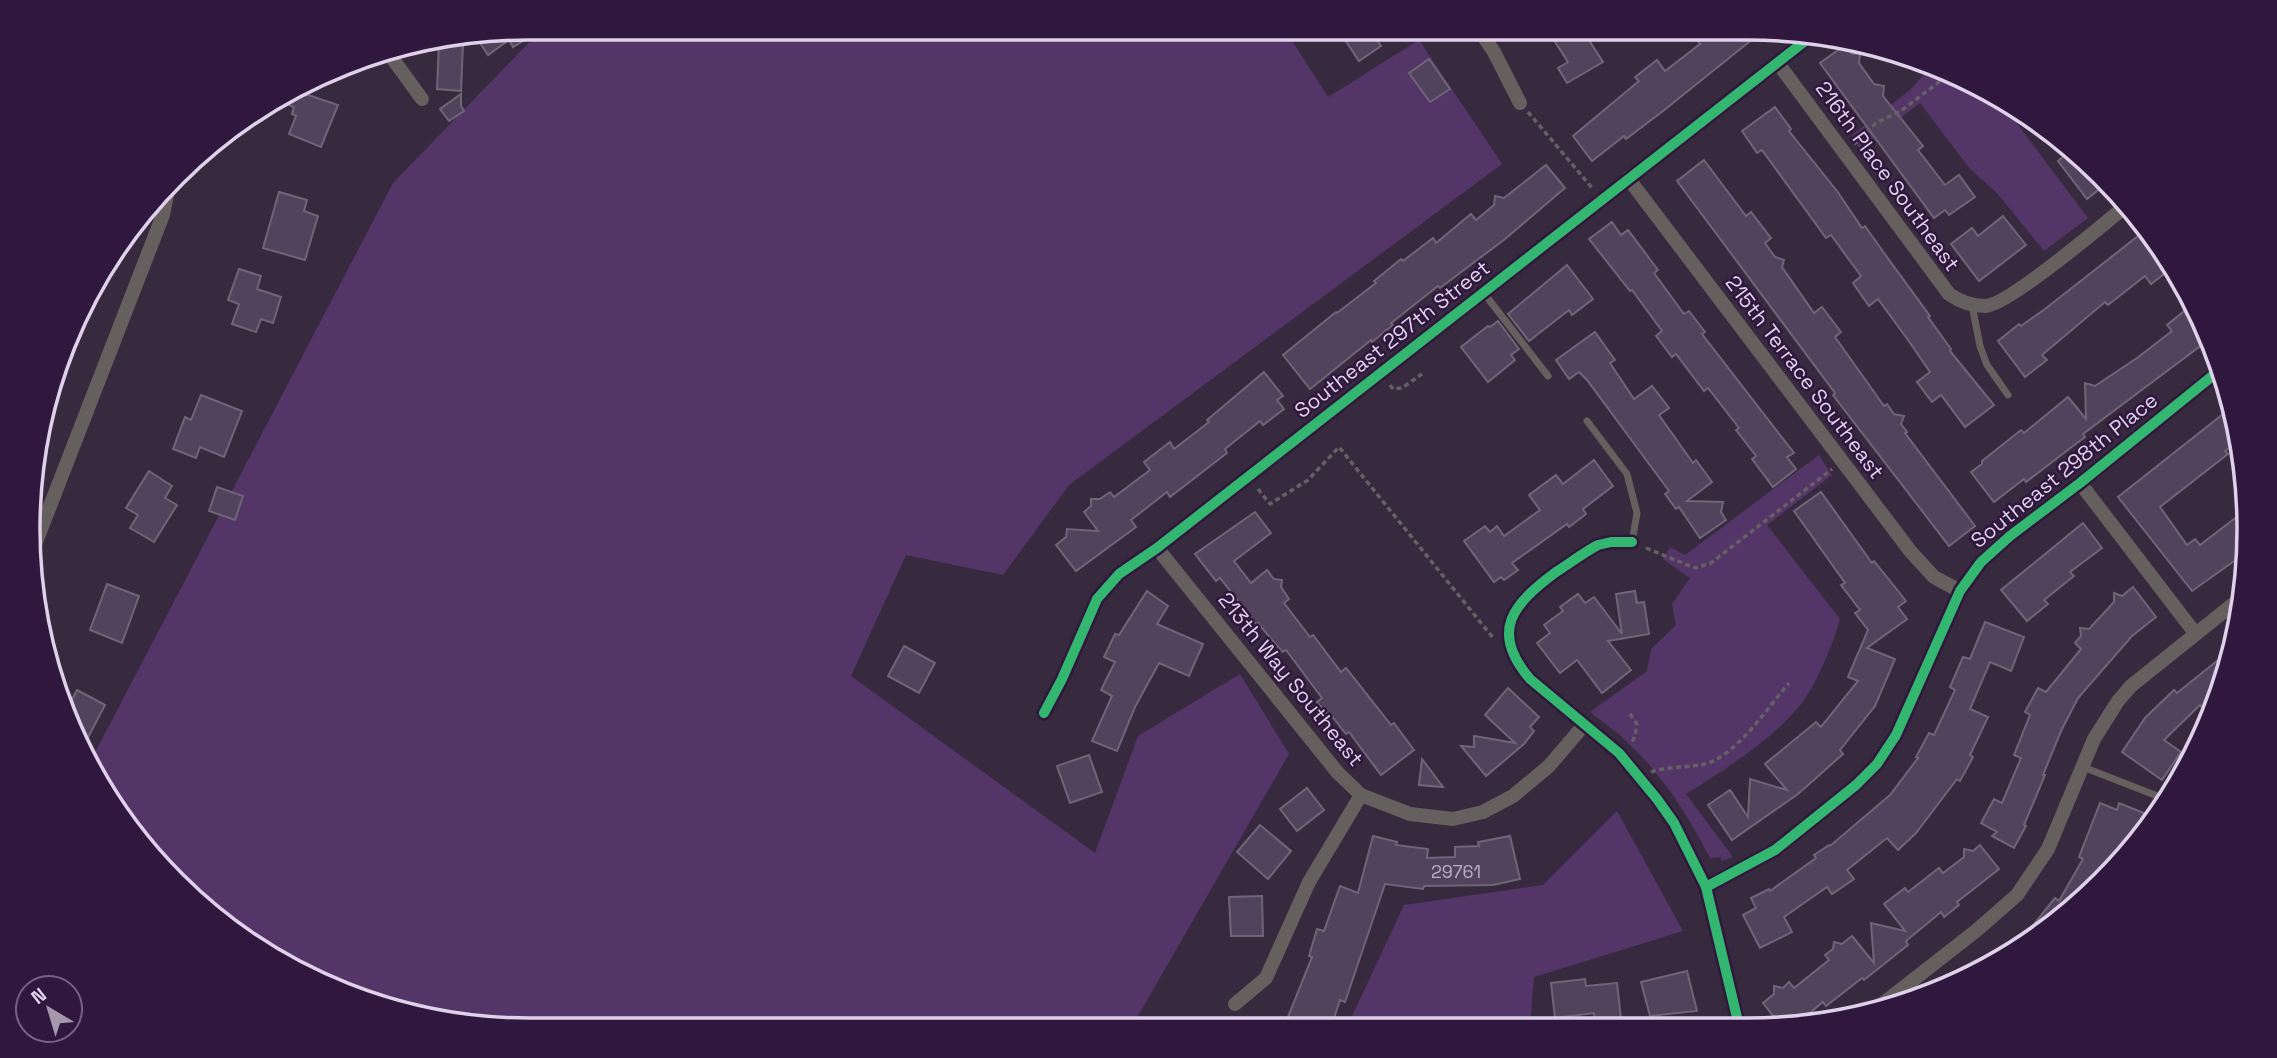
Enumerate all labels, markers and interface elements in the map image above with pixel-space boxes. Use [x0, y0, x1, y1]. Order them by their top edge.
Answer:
street label: 216th Place Southeast [1810, 76, 1966, 276]
street label: Southeast 297th Street [1289, 254, 1495, 424]
street label: 215th Terrace Southeast [1720, 270, 1890, 484]
street label: Southeast 298th Place [1965, 386, 2163, 554]
street label: 213th Way Southeast [1212, 586, 1370, 772]
house number: 29761 [1431, 860, 1481, 883]
north arrow [14, 974, 84, 1044]
text: N [26, 982, 52, 1010]

